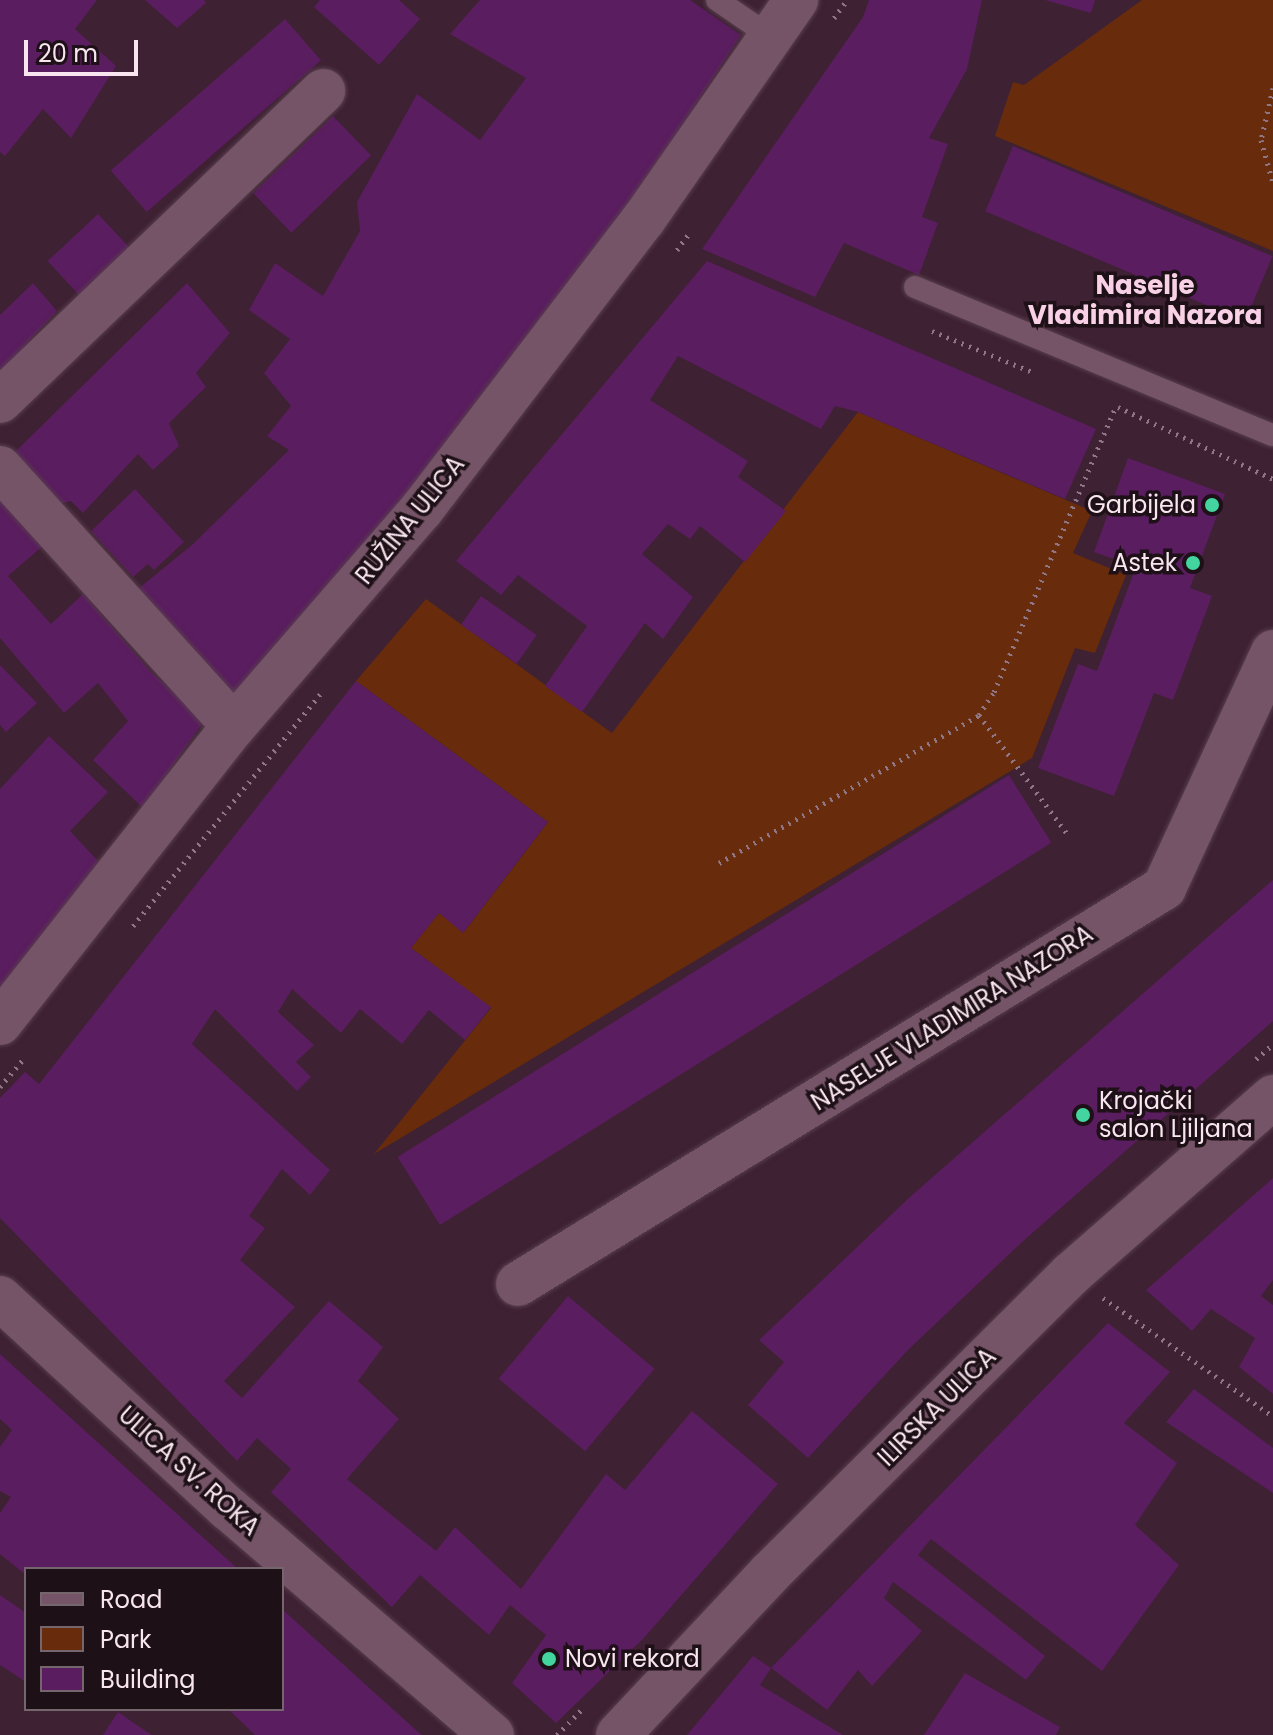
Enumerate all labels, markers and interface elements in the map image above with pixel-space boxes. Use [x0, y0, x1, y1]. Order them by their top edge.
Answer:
scale bar [28, 24, 142, 74]
text: 20 m [38, 37, 98, 70]
district label: Naselje Vladimira Nazora [1028, 270, 1262, 332]
street label: RUŽINA ULICA [350, 450, 470, 590]
place label: Garbijela [1087, 491, 1196, 519]
marker: Garbijela [1203, 496, 1221, 514]
place label: Astek [1112, 549, 1177, 577]
marker: Astek [1184, 554, 1202, 572]
street label: NASELJE VLADIMIRA NAZORA [806, 919, 1098, 1117]
place label: Krojački salon Ljiljana [1099, 1087, 1253, 1143]
marker: Krojački salon Ljiljana [1074, 1106, 1092, 1124]
street label: ILIRSKA ULICA [872, 1342, 1002, 1472]
street label: ULICA SV. ROKA [113, 1400, 265, 1542]
legend [24, 1567, 284, 1711]
text: Road [100, 1583, 162, 1616]
text: Park [100, 1623, 151, 1656]
place label: Novi rekord [565, 1645, 700, 1673]
marker: Novi rekord [540, 1650, 558, 1668]
text: Building [100, 1663, 196, 1696]

